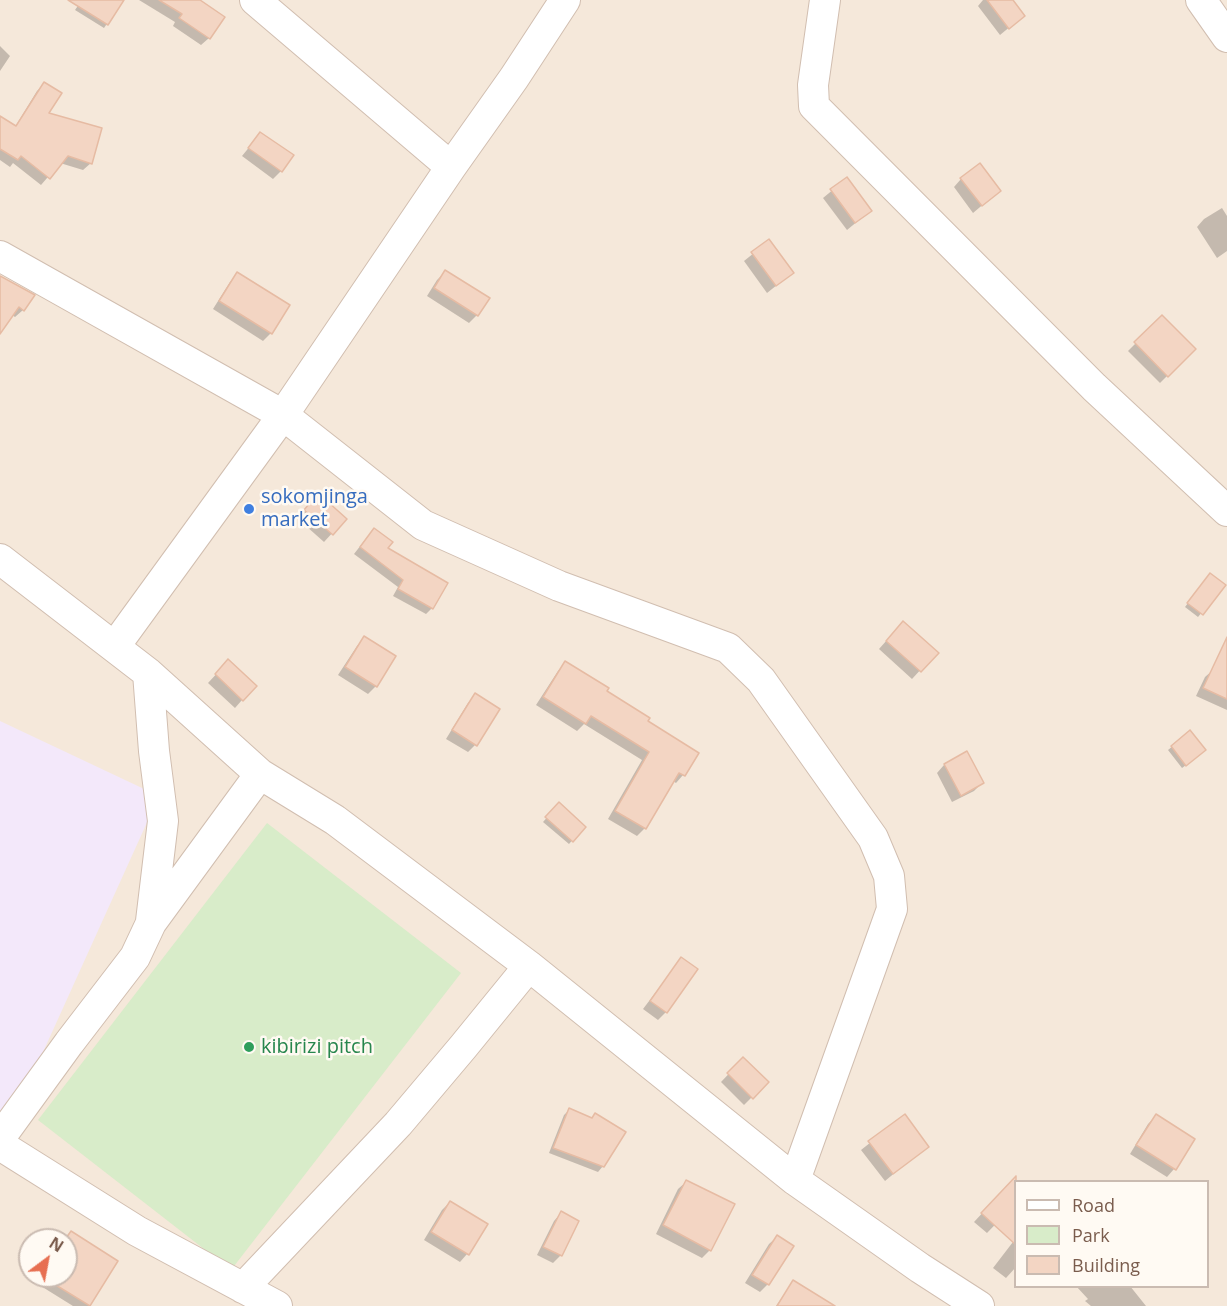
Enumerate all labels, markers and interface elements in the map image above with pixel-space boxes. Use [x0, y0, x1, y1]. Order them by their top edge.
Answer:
place label: sokomjinga market [261, 485, 368, 532]
marker: sokomjinga market [242, 502, 256, 516]
place label: kibirizi pitch [261, 1035, 373, 1059]
marker: kibirizi pitch [242, 1040, 256, 1054]
legend [1014, 1180, 1209, 1288]
text: Road [1072, 1193, 1115, 1217]
text: Park [1072, 1223, 1110, 1247]
north arrow [18, 1228, 78, 1288]
text: N [45, 1232, 68, 1257]
text: Building [1072, 1253, 1140, 1277]

